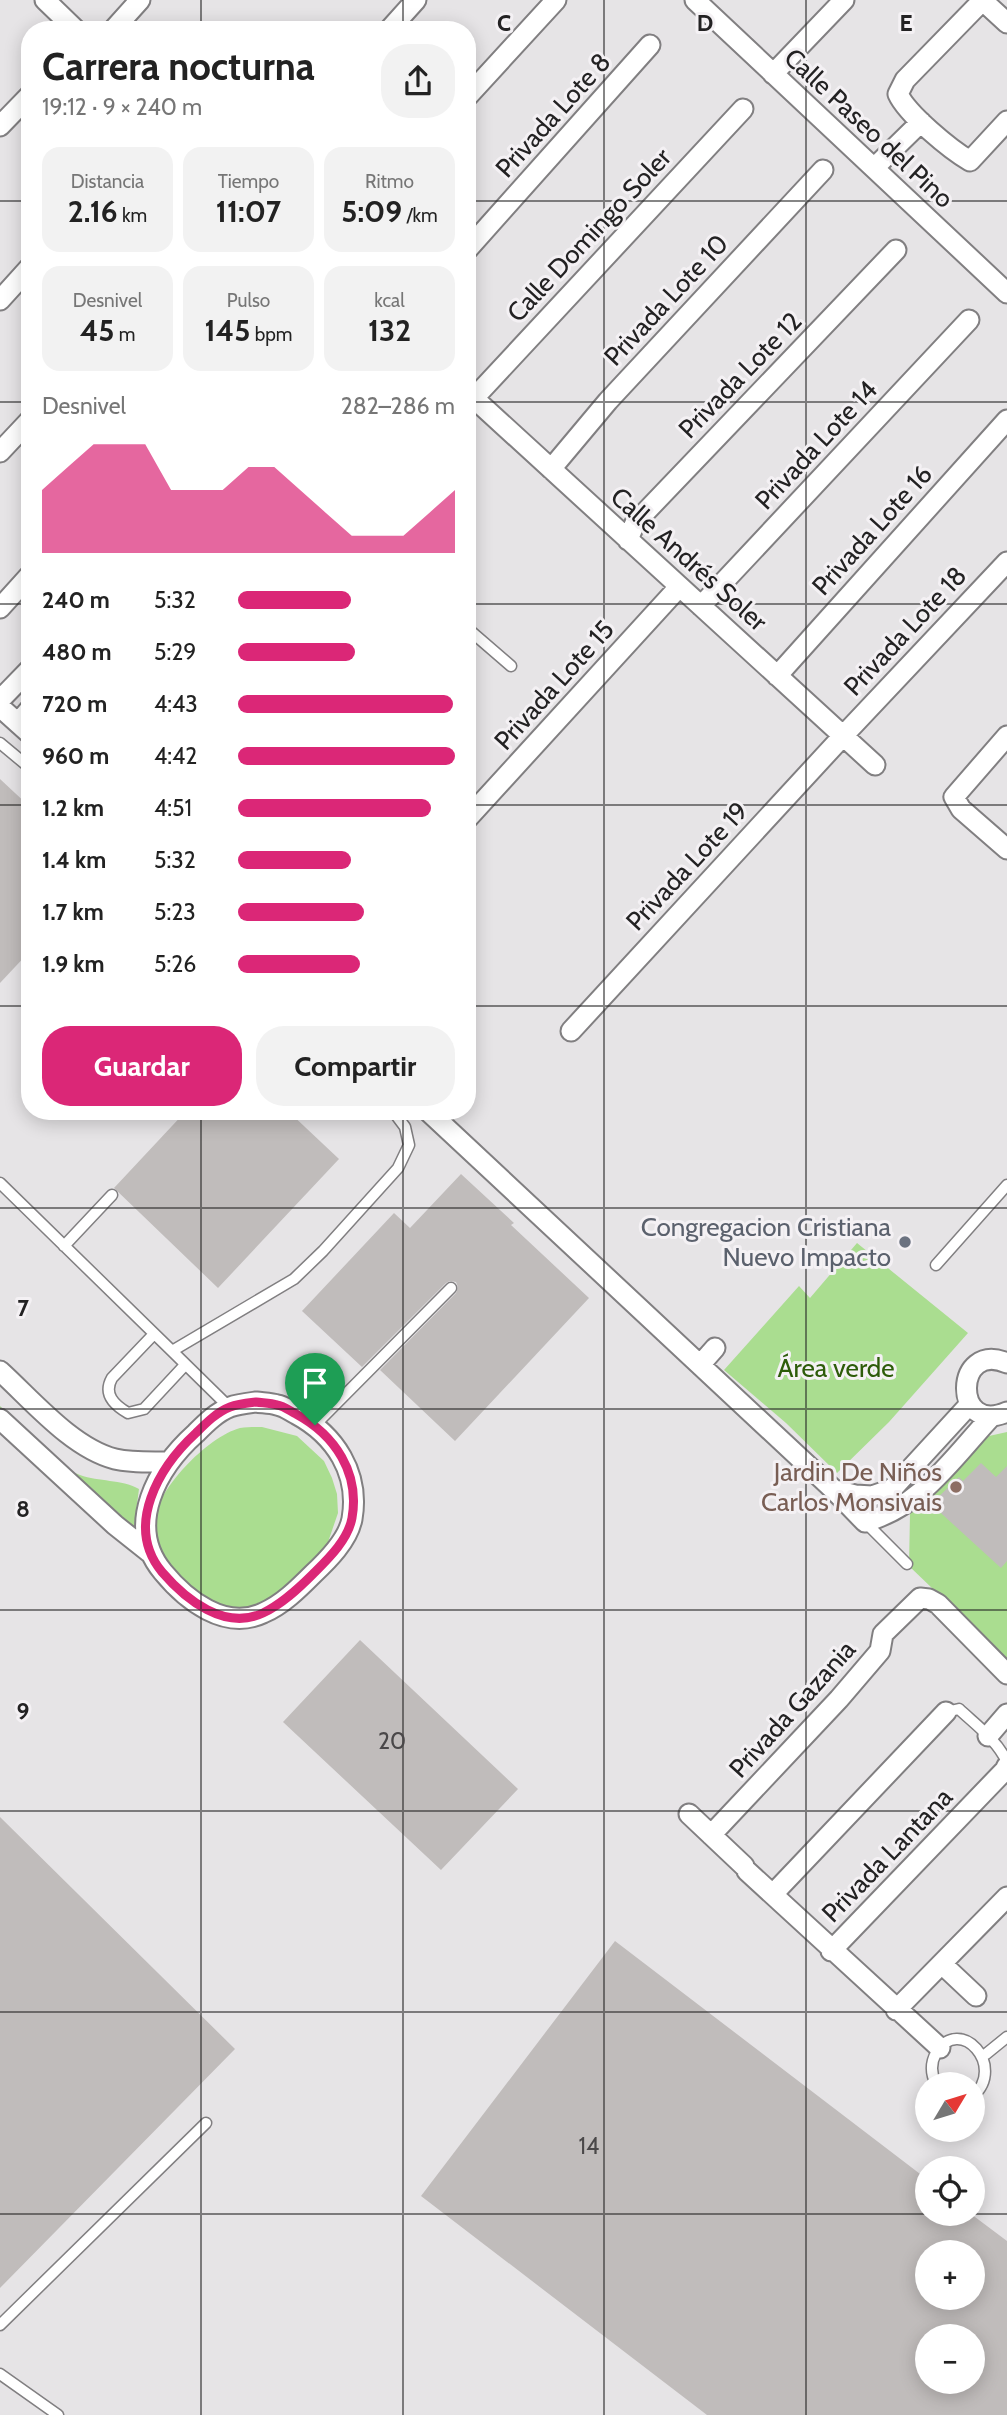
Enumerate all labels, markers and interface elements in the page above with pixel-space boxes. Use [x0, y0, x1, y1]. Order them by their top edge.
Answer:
text: C [497, 9, 511, 37]
text: D [697, 9, 713, 37]
text: E [899, 9, 913, 37]
street label: Calle Paseo del Pino [778, 41, 960, 215]
text: Carrera nocturna [42, 43, 315, 90]
button: share [381, 44, 455, 118]
street label: Privada Lote 8 [489, 46, 617, 184]
text: 19:12 · 9 × 240 m [42, 93, 202, 121]
street label: Calle Domingo Soler [500, 141, 678, 328]
text: Distancia [71, 170, 144, 193]
text: Tiempo [218, 170, 279, 193]
text: Ritmo [365, 170, 414, 193]
text: 2.16 [68, 193, 118, 230]
text: 11:07 [216, 193, 281, 230]
text: 5:09 [341, 193, 402, 230]
text: km [118, 204, 147, 227]
text: /km [402, 204, 438, 227]
street label: Privada Lote 10 [597, 228, 735, 372]
text: Desnivel [73, 289, 142, 312]
text: Pulso [227, 289, 270, 312]
text: kcal [374, 289, 405, 312]
street label: Privada Lote 12 [672, 305, 808, 445]
text: 45 [80, 312, 114, 349]
text: 145 [205, 312, 250, 349]
text: 132 [368, 312, 411, 349]
text: m [114, 323, 135, 346]
text: bpm [250, 323, 292, 346]
street label: Privada Lote 14 [748, 374, 884, 516]
text: Desnivel [42, 392, 126, 420]
text: 282–286 m [341, 392, 455, 420]
street label: Privada Lote 16 [805, 458, 939, 602]
street label: Calle Andrés Soler [604, 480, 774, 638]
street label: Privada Lote 18 [837, 560, 973, 702]
text: 240 m [42, 586, 110, 614]
text: 5:32 [154, 586, 196, 614]
street label: Privada Lote 15 [487, 614, 621, 756]
text: 480 m [42, 638, 112, 666]
text: 5:29 [154, 638, 196, 666]
text: 720 m [42, 690, 107, 718]
text: 4:43 [154, 690, 198, 718]
text: 960 m [42, 742, 109, 770]
text: 4:42 [154, 742, 197, 770]
text: 1.2 km [42, 794, 104, 822]
text: 4:51 [154, 794, 192, 822]
street label: Privada Lote 19 [619, 795, 755, 937]
text: 1.4 km [42, 846, 106, 874]
text: 5:32 [154, 846, 196, 874]
text: 1.7 km [42, 898, 104, 926]
text: 5:23 [154, 898, 196, 926]
text: 1.9 km [42, 950, 105, 978]
text: 5:26 [154, 950, 196, 978]
button: Guardar [42, 1026, 242, 1106]
button: Compartir [256, 1026, 455, 1106]
place label: Congregacion Cristiana Nuevo Impacto [641, 1211, 892, 1273]
marker: Congregacion Cristiana Nuevo Impacto [897, 1234, 913, 1250]
text: 7 [17, 1294, 29, 1322]
park label: Área verde [777, 1352, 895, 1384]
pin [285, 1353, 345, 1425]
icon: arrive [296, 1364, 334, 1402]
place label: Jardin De Niños Carlos Monsivais [761, 1456, 942, 1518]
marker: Jardin De Niños Carlos Monsivais [948, 1479, 964, 1495]
text: 8 [16, 1495, 30, 1523]
street label: Privada Gazania [722, 1633, 862, 1784]
text: 9 [17, 1697, 29, 1725]
house number: 20 [378, 1727, 406, 1755]
street label: Privada Lantana [815, 1781, 959, 1929]
north arrow [915, 2072, 985, 2142]
map controls [915, 2072, 985, 2394]
house number: 14 [579, 2132, 599, 2160]
button: locate [915, 2156, 985, 2226]
button: + [915, 2240, 985, 2310]
button: − [915, 2324, 985, 2394]

